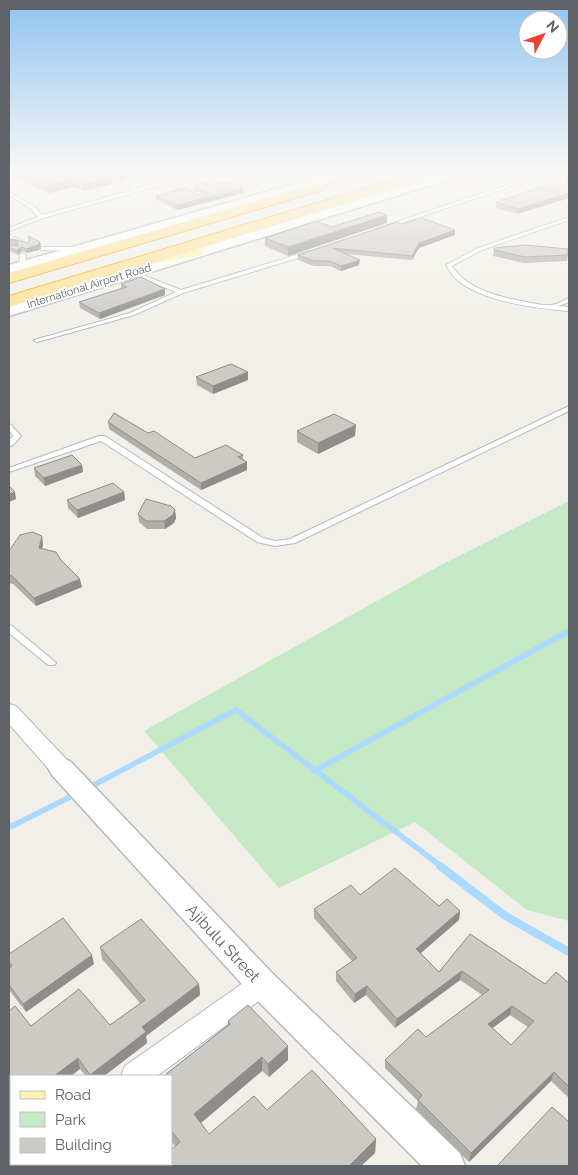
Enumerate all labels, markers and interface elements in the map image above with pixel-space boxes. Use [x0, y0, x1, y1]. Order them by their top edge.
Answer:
north arrow [518, 10, 568, 60]
text: N [543, 17, 562, 36]
street label: International Airport Road [25, 261, 153, 311]
street label: Ajibulu Street [182, 900, 264, 986]
legend [10, 1075, 172, 1165]
text: Road [55, 1086, 91, 1104]
text: Park [55, 1111, 86, 1129]
text: Building [55, 1136, 112, 1154]

